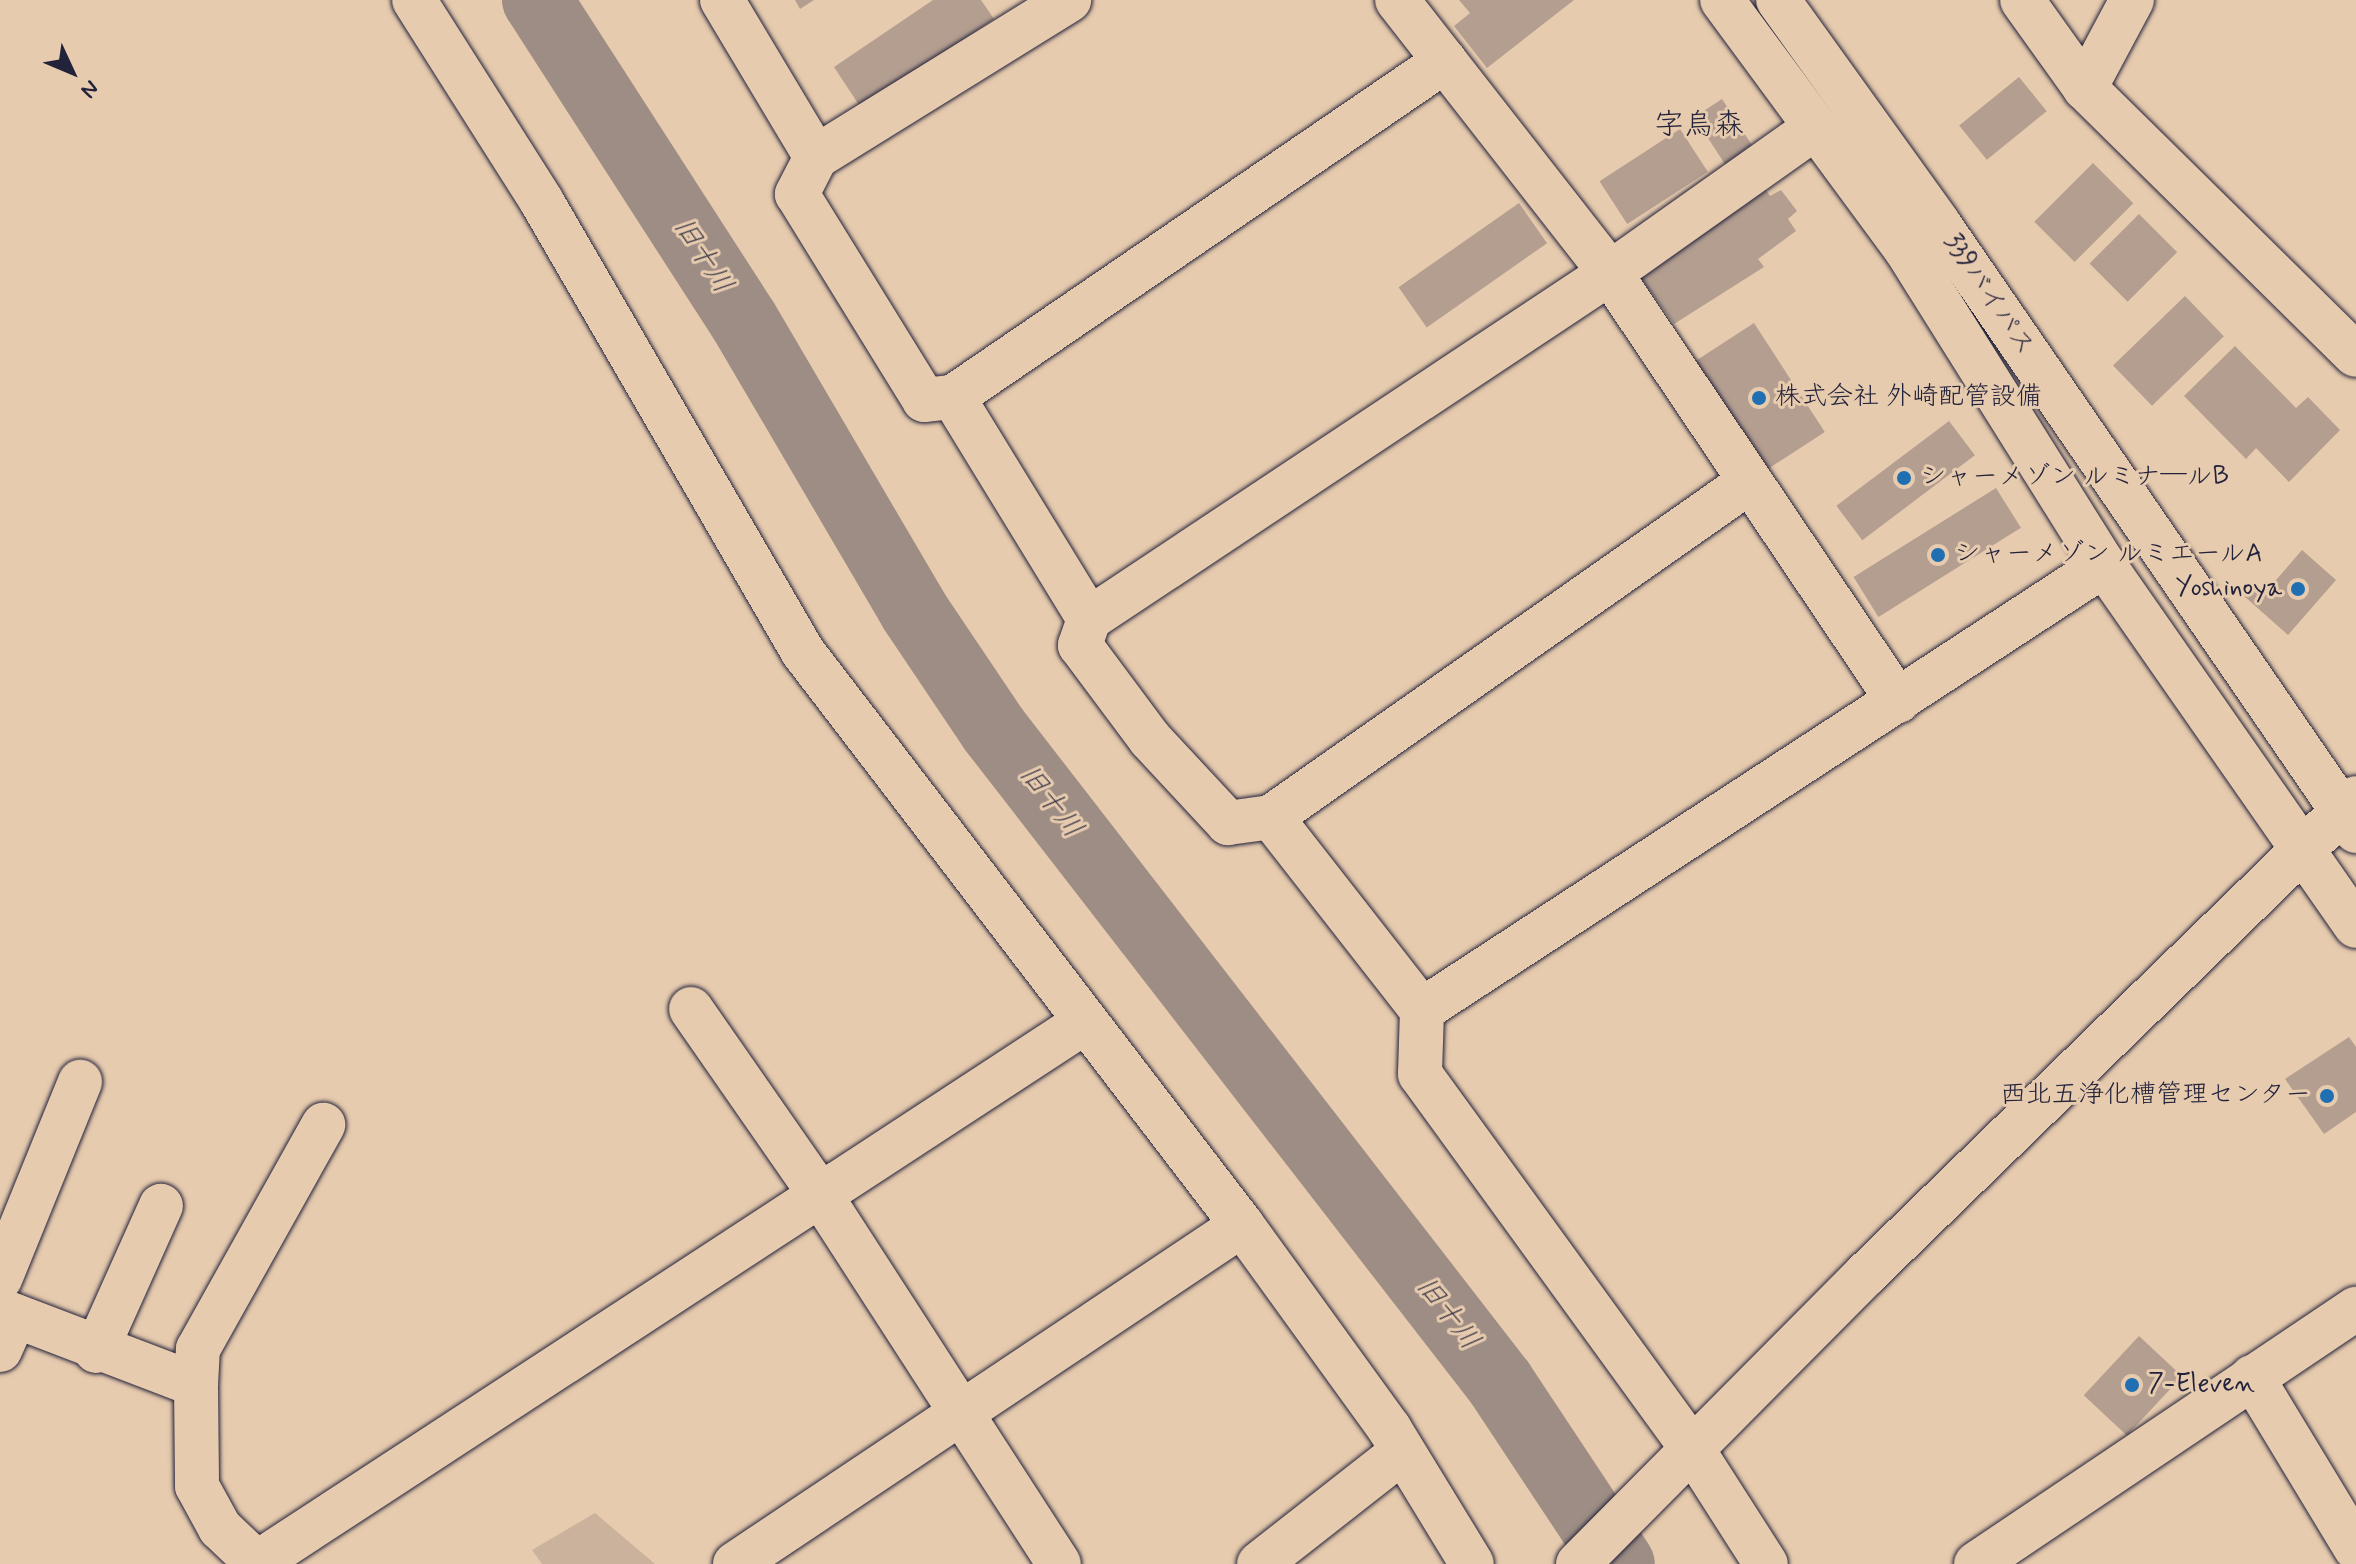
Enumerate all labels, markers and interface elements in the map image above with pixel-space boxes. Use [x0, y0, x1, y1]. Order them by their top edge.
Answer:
north arrow [32, 32, 112, 112]
text: N [74, 74, 104, 104]
district label: 字烏森 [1654, 108, 1744, 144]
water label: 旧十川 [665, 212, 739, 300]
street label: 339バイパス [1936, 228, 2040, 362]
place label: 株式会社 外崎配管設備 [1775, 382, 2042, 414]
marker: 株式会社 外崎配管設備 [1750, 389, 1768, 407]
place label: シャーメゾン ルミナ―ルB [1920, 462, 2229, 494]
marker: シャーメゾン ルミナ―ルB [1895, 469, 1913, 487]
place label: シャーメゾン ルミエールA [1954, 539, 2264, 571]
marker: シャーメゾン ルミエールA [1929, 546, 1947, 564]
place label: Yoshinoya [2175, 573, 2282, 605]
marker: Yoshinoya [2289, 580, 2307, 598]
water label: 旧十川 [1011, 759, 1089, 845]
place label: 西北五浄化槽管理センター [1999, 1080, 2311, 1112]
marker: 西北五浄化槽管理センター [2318, 1087, 2336, 1105]
water label: 旧十川 [1408, 1271, 1486, 1357]
place label: 7-Eleven [2148, 1369, 2255, 1401]
marker: 7-Eleven [2123, 1376, 2141, 1394]

